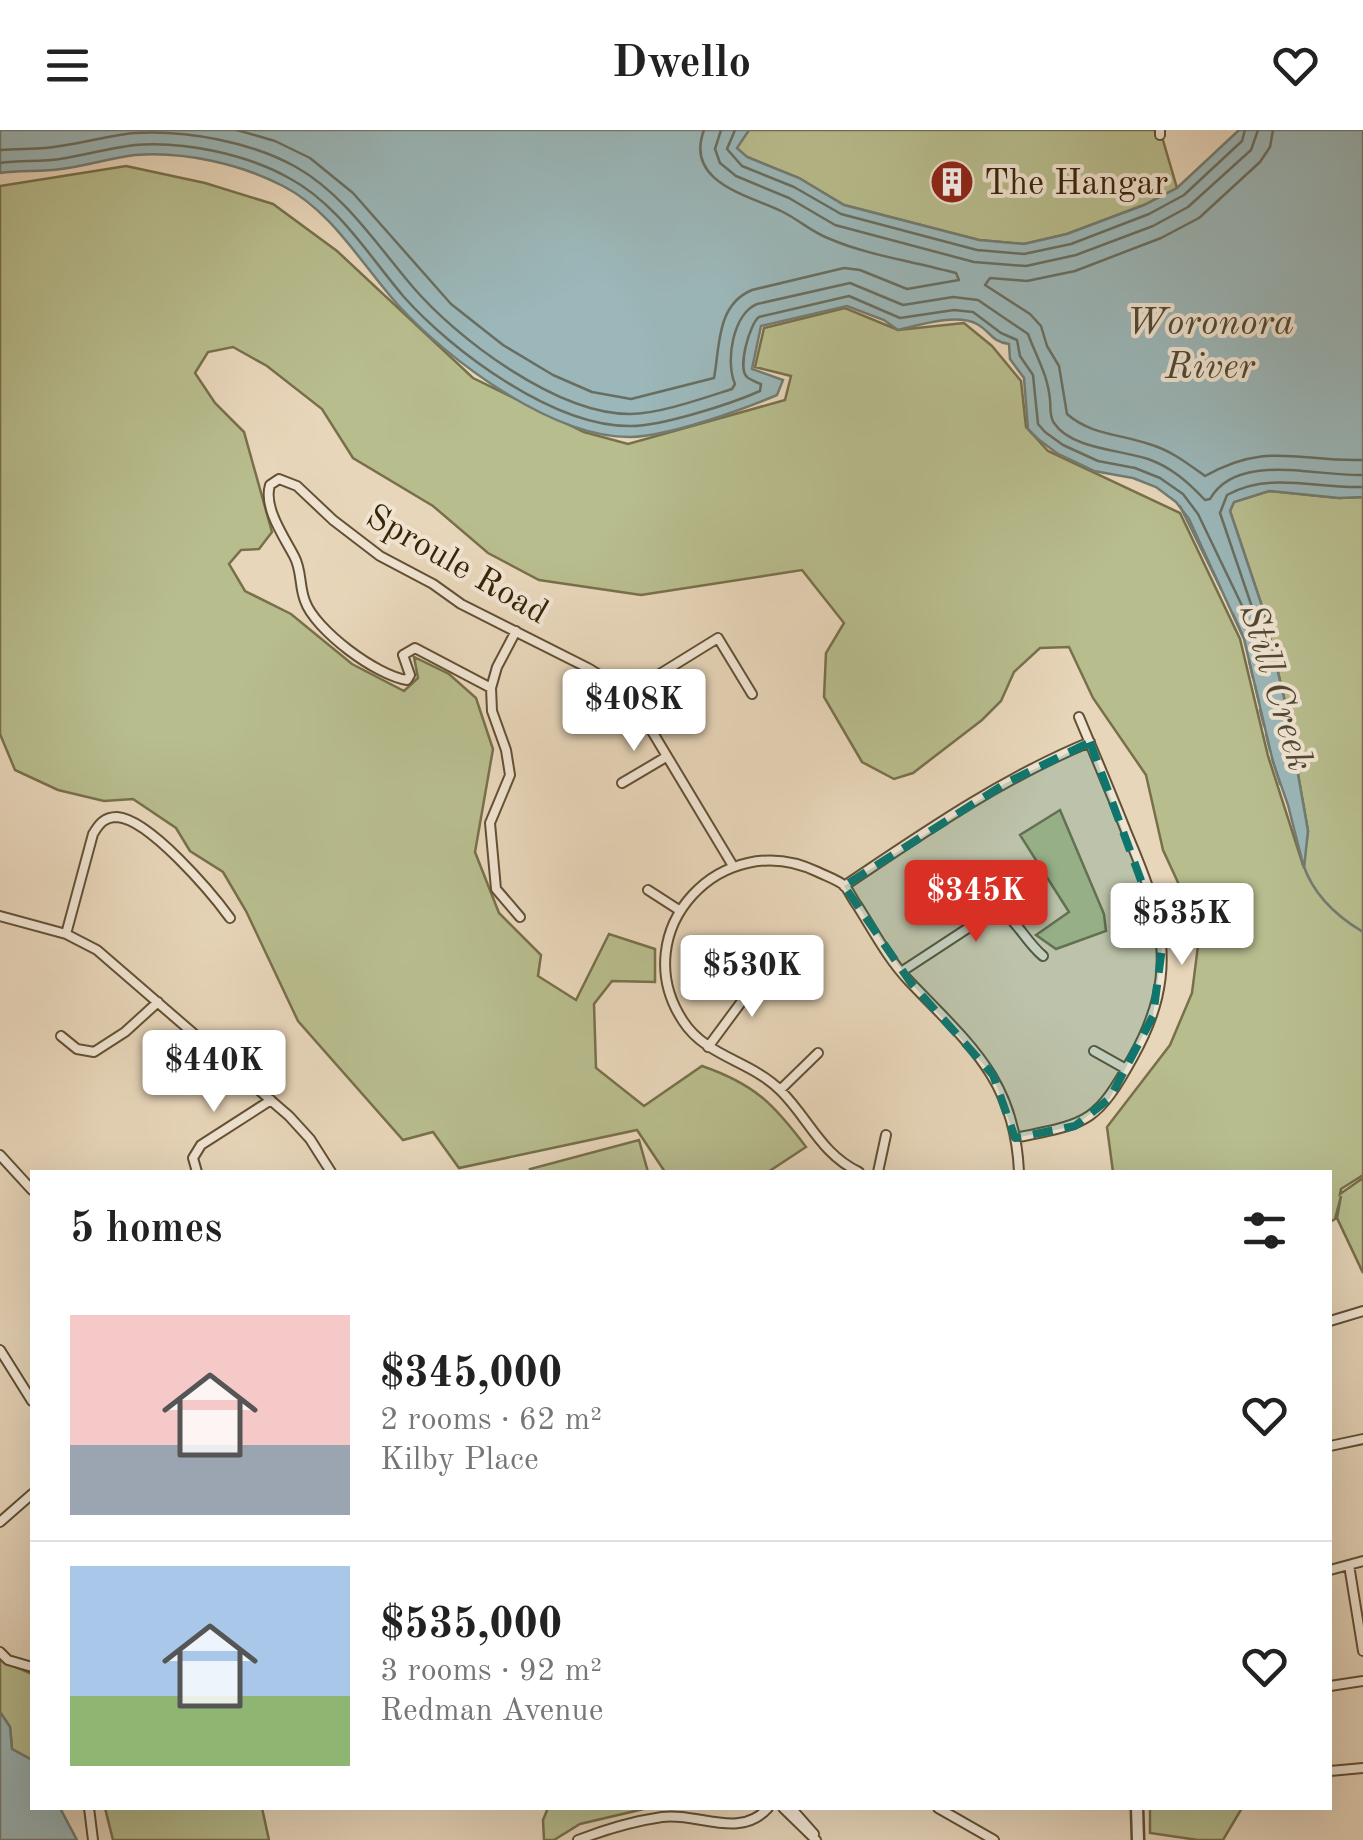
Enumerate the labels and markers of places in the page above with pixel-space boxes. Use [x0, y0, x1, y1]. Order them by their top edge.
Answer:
building icon: The Hangar [929, 159, 975, 205]
place label: The Hangar [984, 167, 1168, 202]
pin: $408K [564, 669, 704, 754]
pin: $345K [906, 860, 1046, 945]
pin: $535K [1112, 883, 1252, 968]
pin: $530K [682, 935, 822, 1020]
pin: $440K [144, 1030, 284, 1115]

